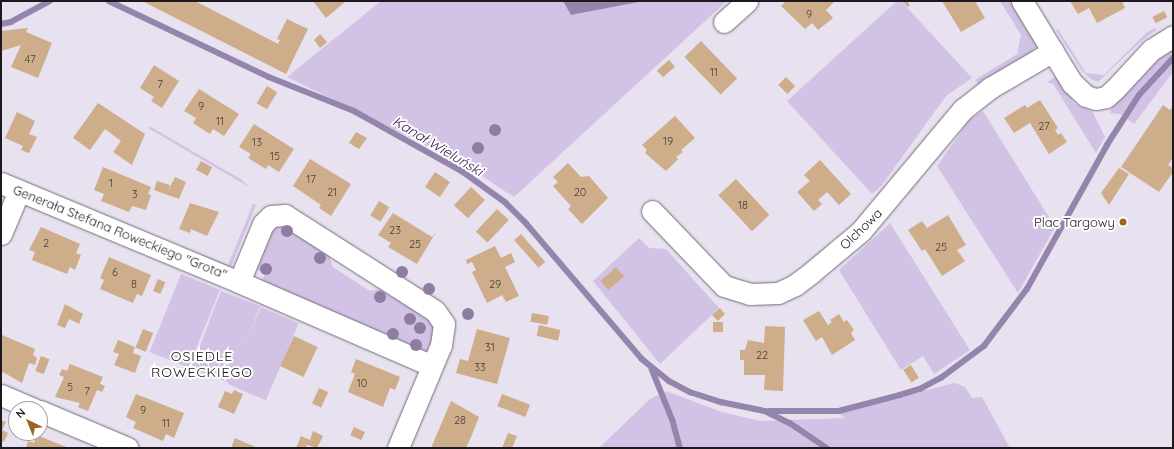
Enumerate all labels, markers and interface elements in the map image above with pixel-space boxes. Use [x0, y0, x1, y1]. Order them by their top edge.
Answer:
house number: 9 [806, 7, 812, 21]
house number: 47 [24, 52, 36, 66]
house number: 11 [710, 65, 718, 79]
house number: 7 [157, 77, 163, 91]
house number: 9 [198, 99, 204, 113]
water label: Kanał Wieluński [390, 112, 486, 180]
house number: 11 [216, 114, 224, 128]
house number: 27 [1038, 119, 1050, 133]
house number: 19 [663, 134, 673, 148]
house number: 13 [252, 135, 262, 149]
house number: 15 [270, 149, 280, 163]
house number: 17 [306, 172, 316, 186]
house number: 1 [109, 176, 113, 190]
street label: Generała Stefana Roweckiego "Grota" [11, 182, 229, 282]
house number: 21 [327, 185, 337, 199]
house number: 20 [574, 185, 586, 199]
house number: 3 [132, 187, 138, 201]
house number: 18 [738, 198, 748, 212]
street label: Olchowa [837, 205, 885, 253]
place label: Plac Targowy [1034, 214, 1115, 230]
marker: Plac Targowy [1118, 217, 1128, 227]
house number: 23 [389, 223, 401, 237]
house number: 2 [43, 236, 49, 250]
house number: 25 [409, 237, 421, 251]
house number: 25 [935, 240, 947, 254]
house number: 6 [112, 265, 118, 279]
house number: 8 [131, 277, 137, 291]
house number: 29 [489, 277, 501, 291]
house number: 31 [485, 340, 495, 354]
district label: OSIEDLE ROWECKIEGO [151, 348, 253, 380]
house number: 22 [756, 348, 768, 362]
house number: 33 [474, 360, 486, 374]
house number: 10 [357, 376, 367, 390]
house number: 5 [67, 380, 73, 394]
house number: 7 [84, 384, 90, 398]
north arrow [8, 401, 48, 441]
house number: 9 [140, 403, 146, 417]
text: N [13, 405, 28, 421]
house number: 28 [454, 413, 466, 427]
house number: 11 [162, 416, 170, 430]

